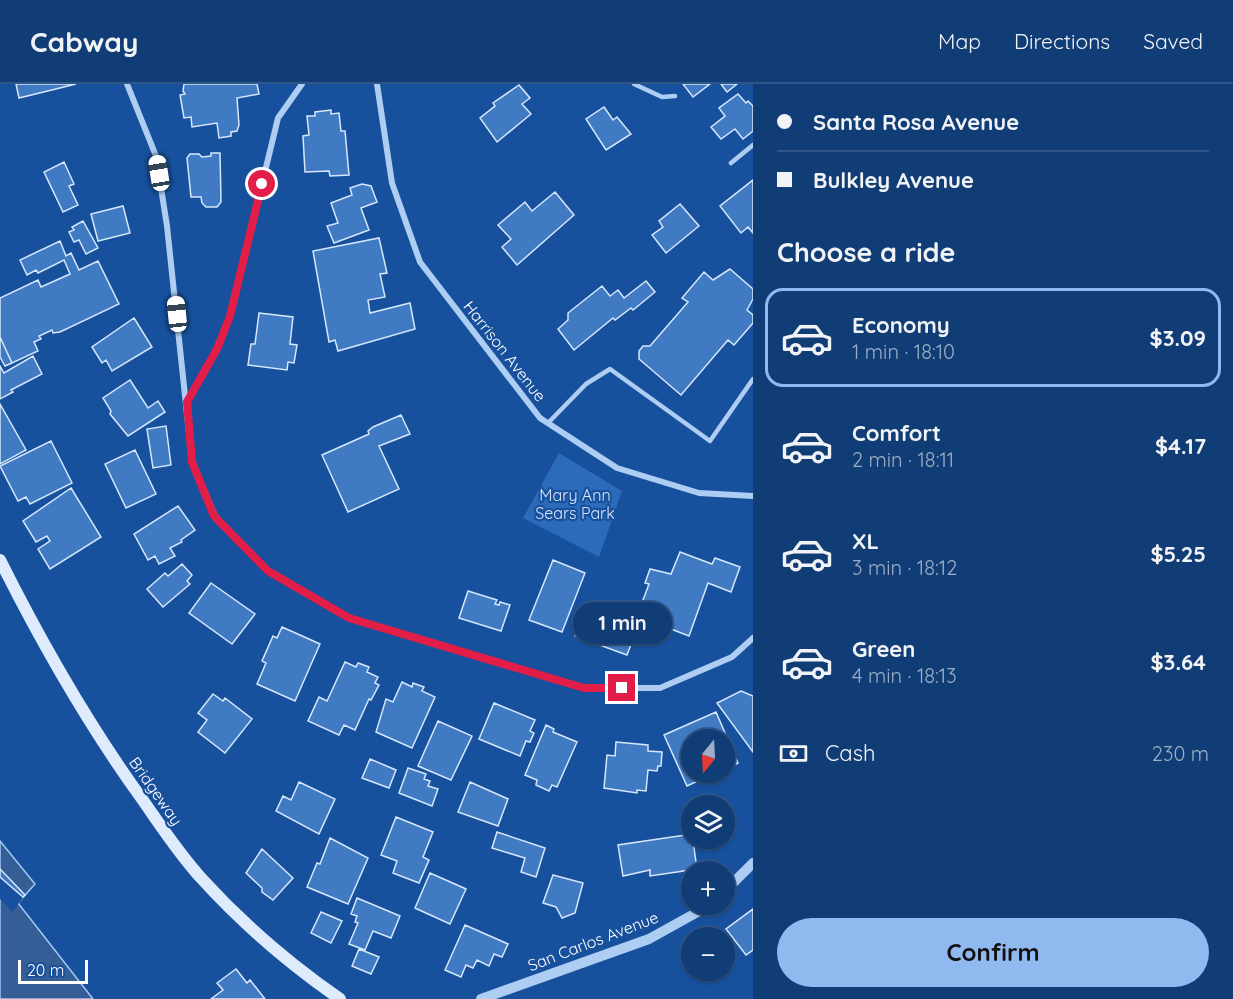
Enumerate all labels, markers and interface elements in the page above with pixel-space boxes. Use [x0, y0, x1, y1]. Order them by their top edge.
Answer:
text: Cabway [30, 24, 138, 59]
text: Map [938, 28, 981, 54]
text: Directions [1014, 28, 1110, 54]
text: Saved [1143, 28, 1203, 54]
text: Santa Rosa Avenue [813, 108, 1019, 136]
car [147, 154, 171, 192]
text: Bulkley Avenue [813, 166, 974, 194]
route start [248, 170, 275, 197]
text: Choose a ride [777, 235, 955, 269]
car [166, 295, 188, 333]
street label: Harrison Avenue [459, 297, 551, 405]
icon: car [780, 311, 834, 365]
text: Economy [852, 311, 950, 339]
text: $3.09 [1150, 324, 1206, 352]
text: 1 min · 18:10 [852, 339, 955, 364]
icon: car [780, 419, 834, 473]
text: Comfort [852, 419, 941, 447]
text: $4.17 [1155, 432, 1206, 460]
text: 2 min · 18:11 [852, 447, 954, 472]
park label: Mary Ann Sears Park [535, 485, 615, 523]
icon: car [780, 527, 834, 581]
text: XL [852, 527, 879, 555]
text: $5.25 [1150, 540, 1206, 568]
text: 3 min · 18:12 [852, 555, 957, 580]
callout: 1 min [572, 601, 672, 643]
text: 1 min [598, 610, 647, 635]
icon: car [780, 635, 834, 689]
text: Green [852, 635, 915, 663]
text: $3.64 [1150, 648, 1206, 676]
text: 4 min · 18:13 [852, 663, 957, 688]
route end [608, 674, 635, 701]
north arrow [681, 729, 735, 783]
map controls [681, 729, 735, 981]
icon: cash [777, 737, 810, 770]
text: Cash [825, 739, 876, 767]
text: 230 m [1152, 741, 1209, 766]
street label: Bridgeway [125, 753, 187, 829]
button: layers [681, 795, 735, 849]
button: + [681, 861, 735, 915]
street label: San Carlos Avenue [525, 907, 661, 975]
button: Confirm [777, 918, 1209, 987]
button: − [681, 927, 735, 981]
scale bar [18, 957, 88, 984]
text: 20 m [27, 960, 64, 980]

